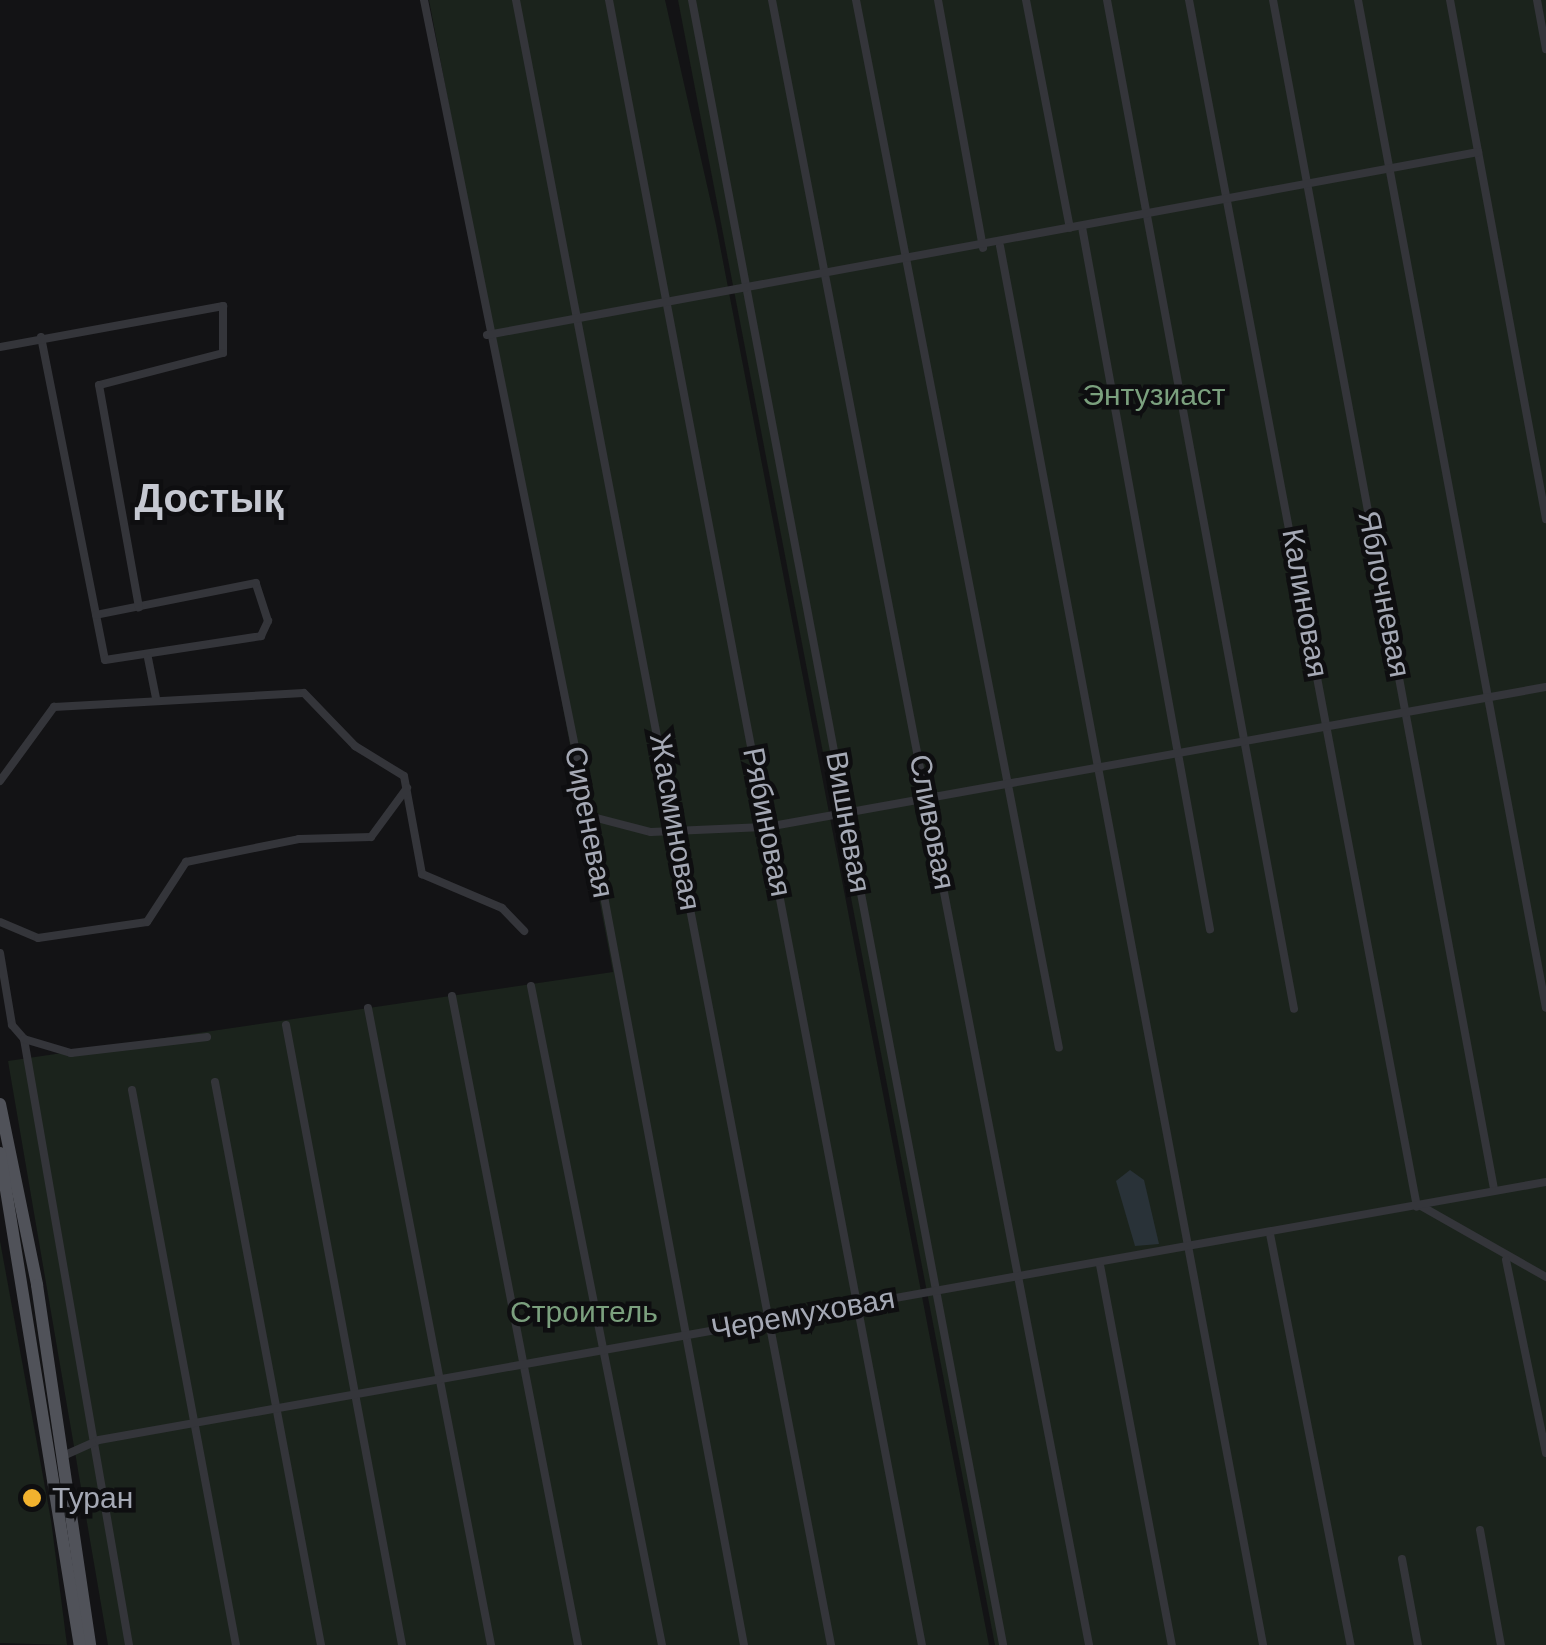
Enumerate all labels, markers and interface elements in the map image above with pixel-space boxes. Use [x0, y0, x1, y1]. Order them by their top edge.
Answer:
park label: Энтузиаст [1082, 377, 1226, 413]
district label: Достық [135, 474, 283, 522]
street label: Яблочневая [1350, 508, 1418, 680]
street label: Калиновая [1274, 526, 1336, 680]
street label: Жасминовая [642, 731, 708, 913]
street label: Сиреневая [557, 743, 621, 901]
street label: Рябиновая [735, 744, 799, 900]
street label: Вишневая [818, 749, 878, 895]
street label: Сливовая [901, 751, 963, 893]
street label: Черемуховая [708, 1280, 898, 1348]
park label: Строитель [510, 1294, 658, 1330]
place label: Туран [52, 1480, 133, 1516]
marker: Туран [21, 1487, 43, 1509]

